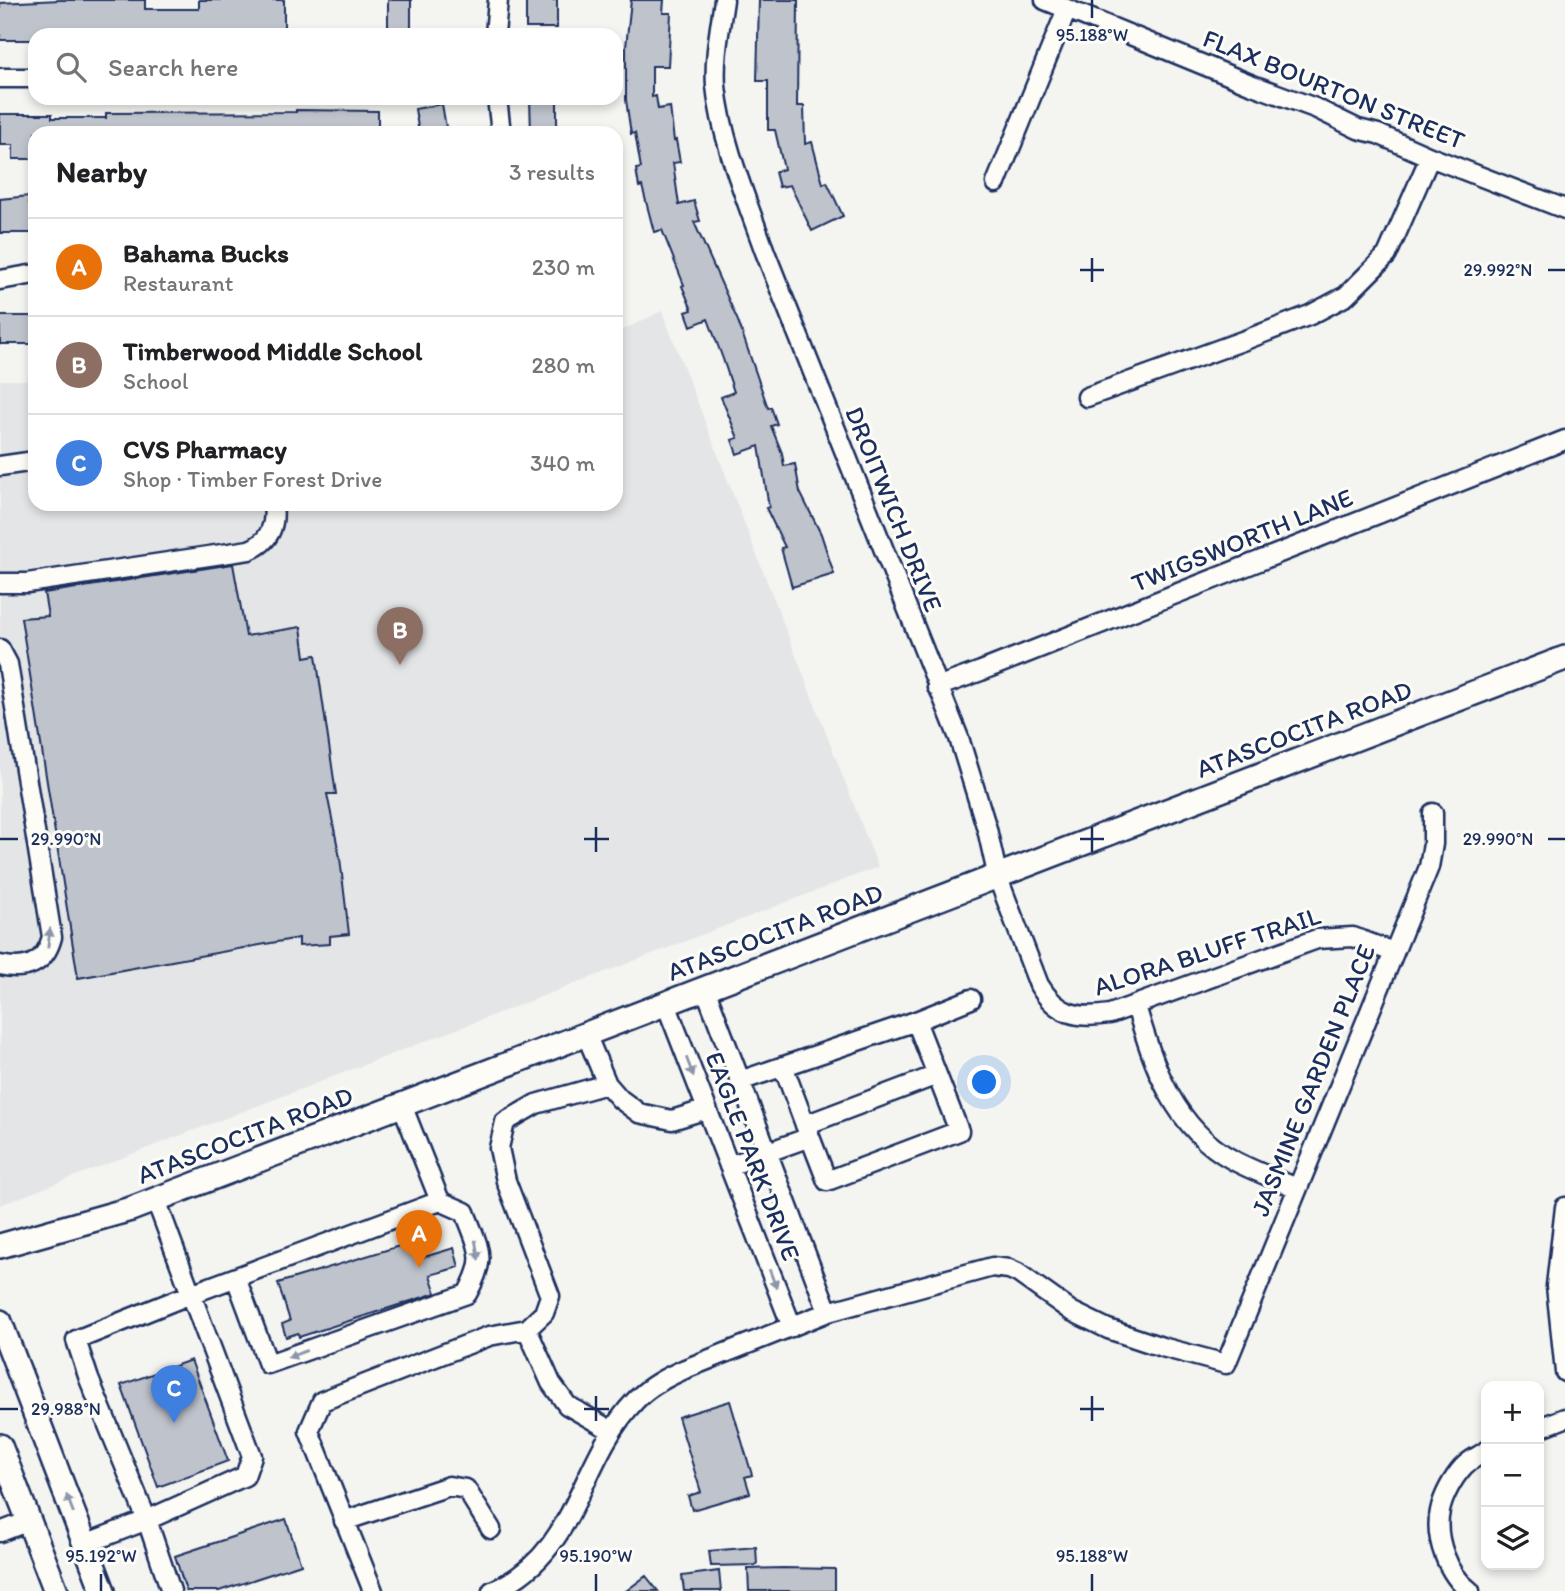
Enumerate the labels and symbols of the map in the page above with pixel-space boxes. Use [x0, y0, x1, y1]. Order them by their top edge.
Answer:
street label: FLAX BOURTON STREET [1198, 22, 1470, 156]
text: 95.188°W [1056, 24, 1128, 46]
text: 29.992°N [1463, 259, 1533, 281]
street label: DROITWICH DRIVE [838, 402, 950, 616]
street label: TWIGSWORTH LANE [1127, 481, 1357, 599]
pin: B [377, 607, 423, 665]
street label: ATASCOCITA ROAD [1192, 673, 1416, 785]
text: 29.990°N [31, 828, 101, 850]
text: 29.990°N [1463, 828, 1533, 850]
street label: ATASCOCITA ROAD [663, 876, 887, 988]
street label: ALORA BLUFF TRAIL [1090, 899, 1324, 1003]
one-way arrow [44, 926, 55, 948]
street label: JASMINE GARDEN PLACE [1244, 939, 1382, 1221]
street label: EAGLE PARK DRIVE [698, 1047, 808, 1265]
one-way arrow [685, 1057, 696, 1078]
your location [967, 1065, 1001, 1099]
street label: ATASCOCITA ROAD [133, 1079, 357, 1191]
pin: A [396, 1210, 442, 1268]
one-way arrow [472, 1239, 483, 1261]
one-way arrow [768, 1269, 779, 1290]
one-way arrow [286, 1349, 307, 1360]
pin: C [151, 1365, 197, 1423]
text: 29.988°N [31, 1398, 101, 1420]
one-way arrow [64, 1494, 75, 1515]
text: 95.192°W [65, 1545, 137, 1567]
text: 95.190°W [560, 1545, 632, 1567]
text: 95.188°W [1056, 1545, 1128, 1567]

